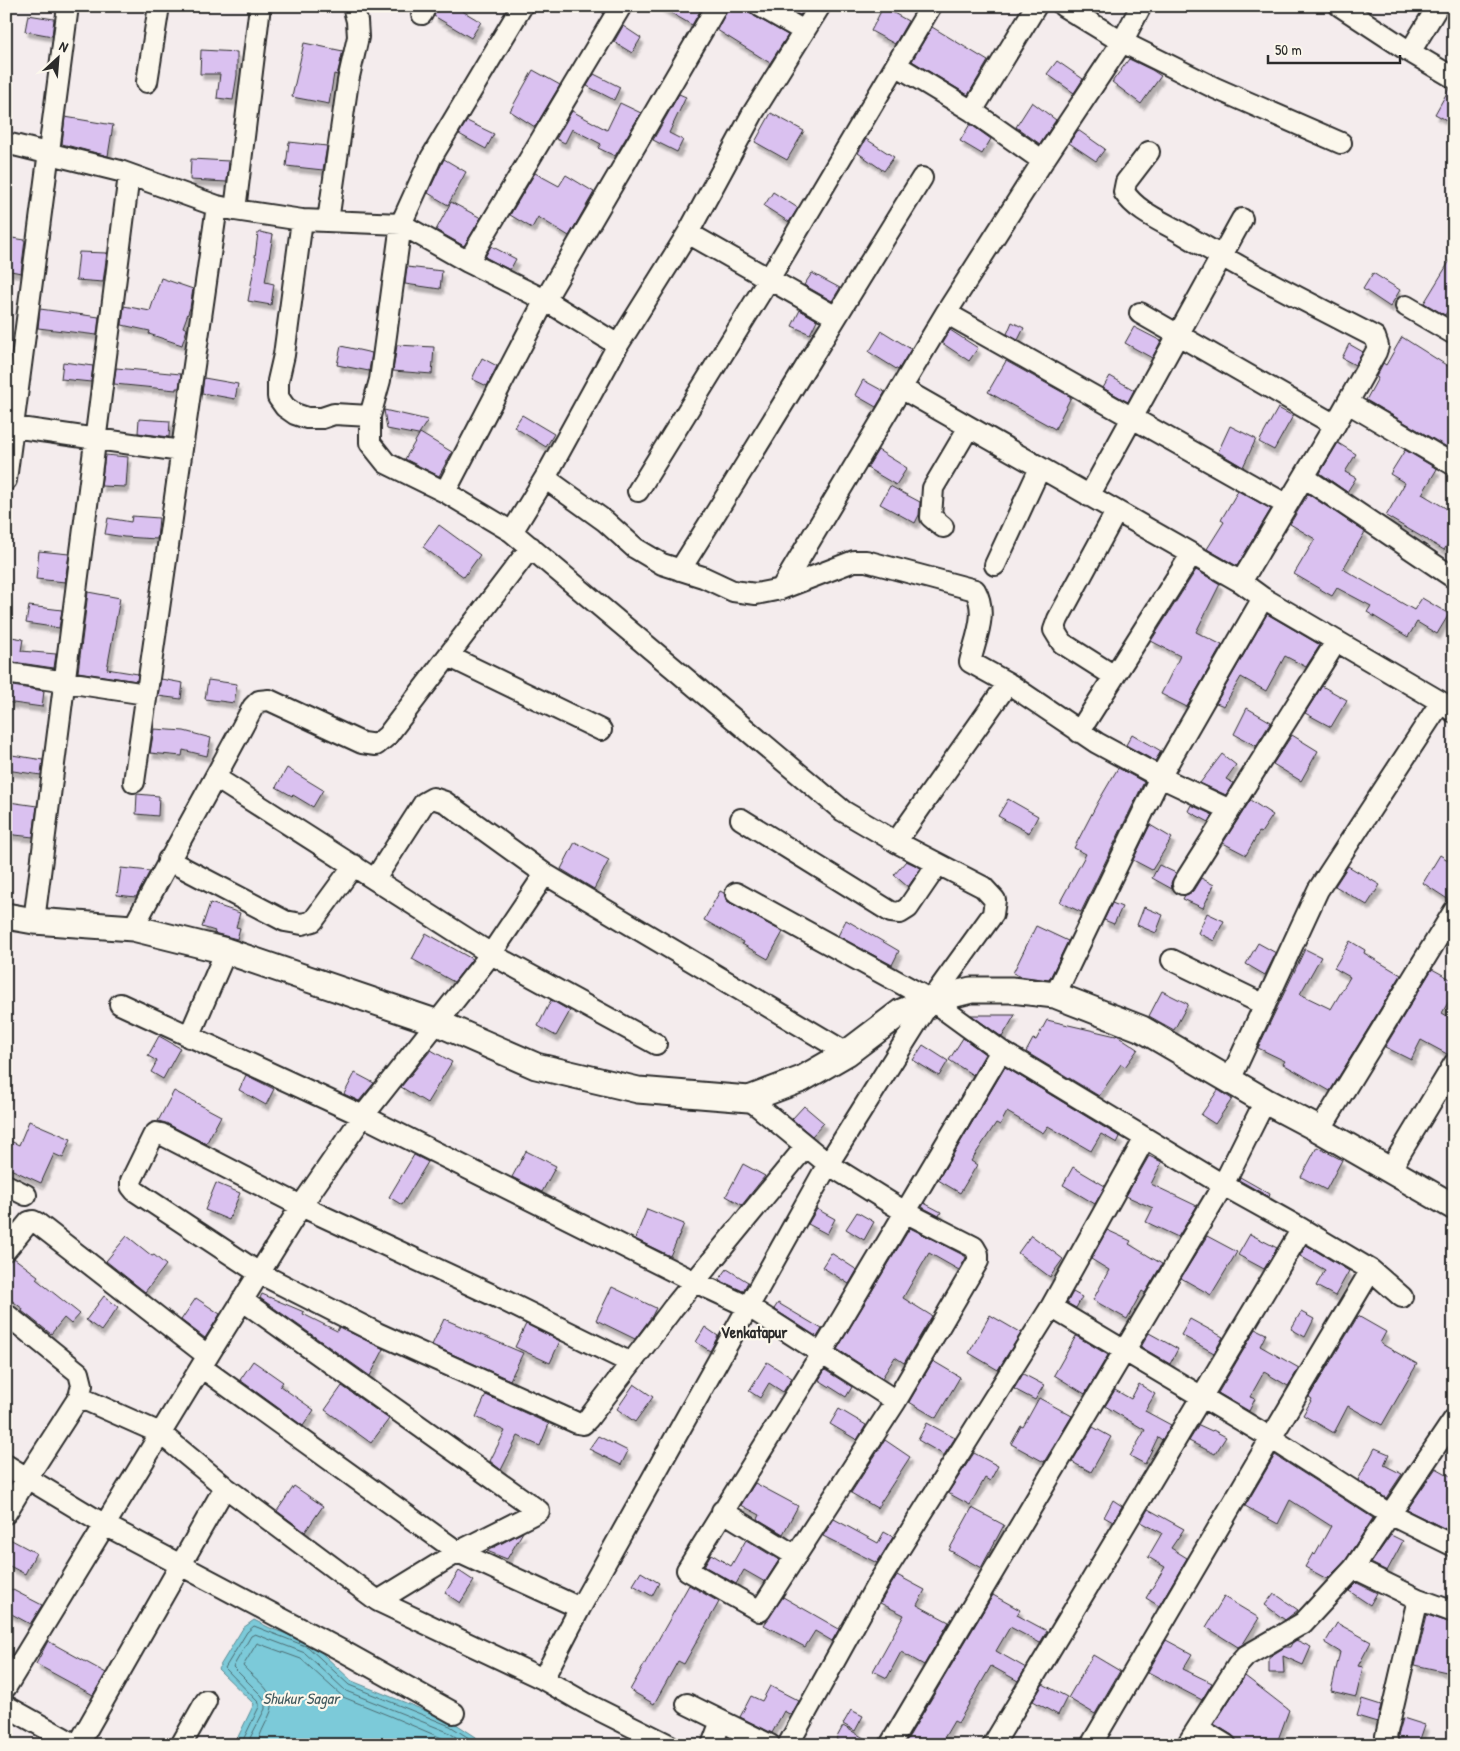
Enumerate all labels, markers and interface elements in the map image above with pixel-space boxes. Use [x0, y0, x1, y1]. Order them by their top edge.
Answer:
north arrow [32, 32, 82, 82]
scale bar [1268, 32, 1400, 64]
text: N [56, 36, 72, 56]
text: 50 m [1275, 39, 1302, 60]
district label: Venkatapur [721, 1321, 788, 1344]
water label: Shukur Sagar [263, 1687, 341, 1709]

